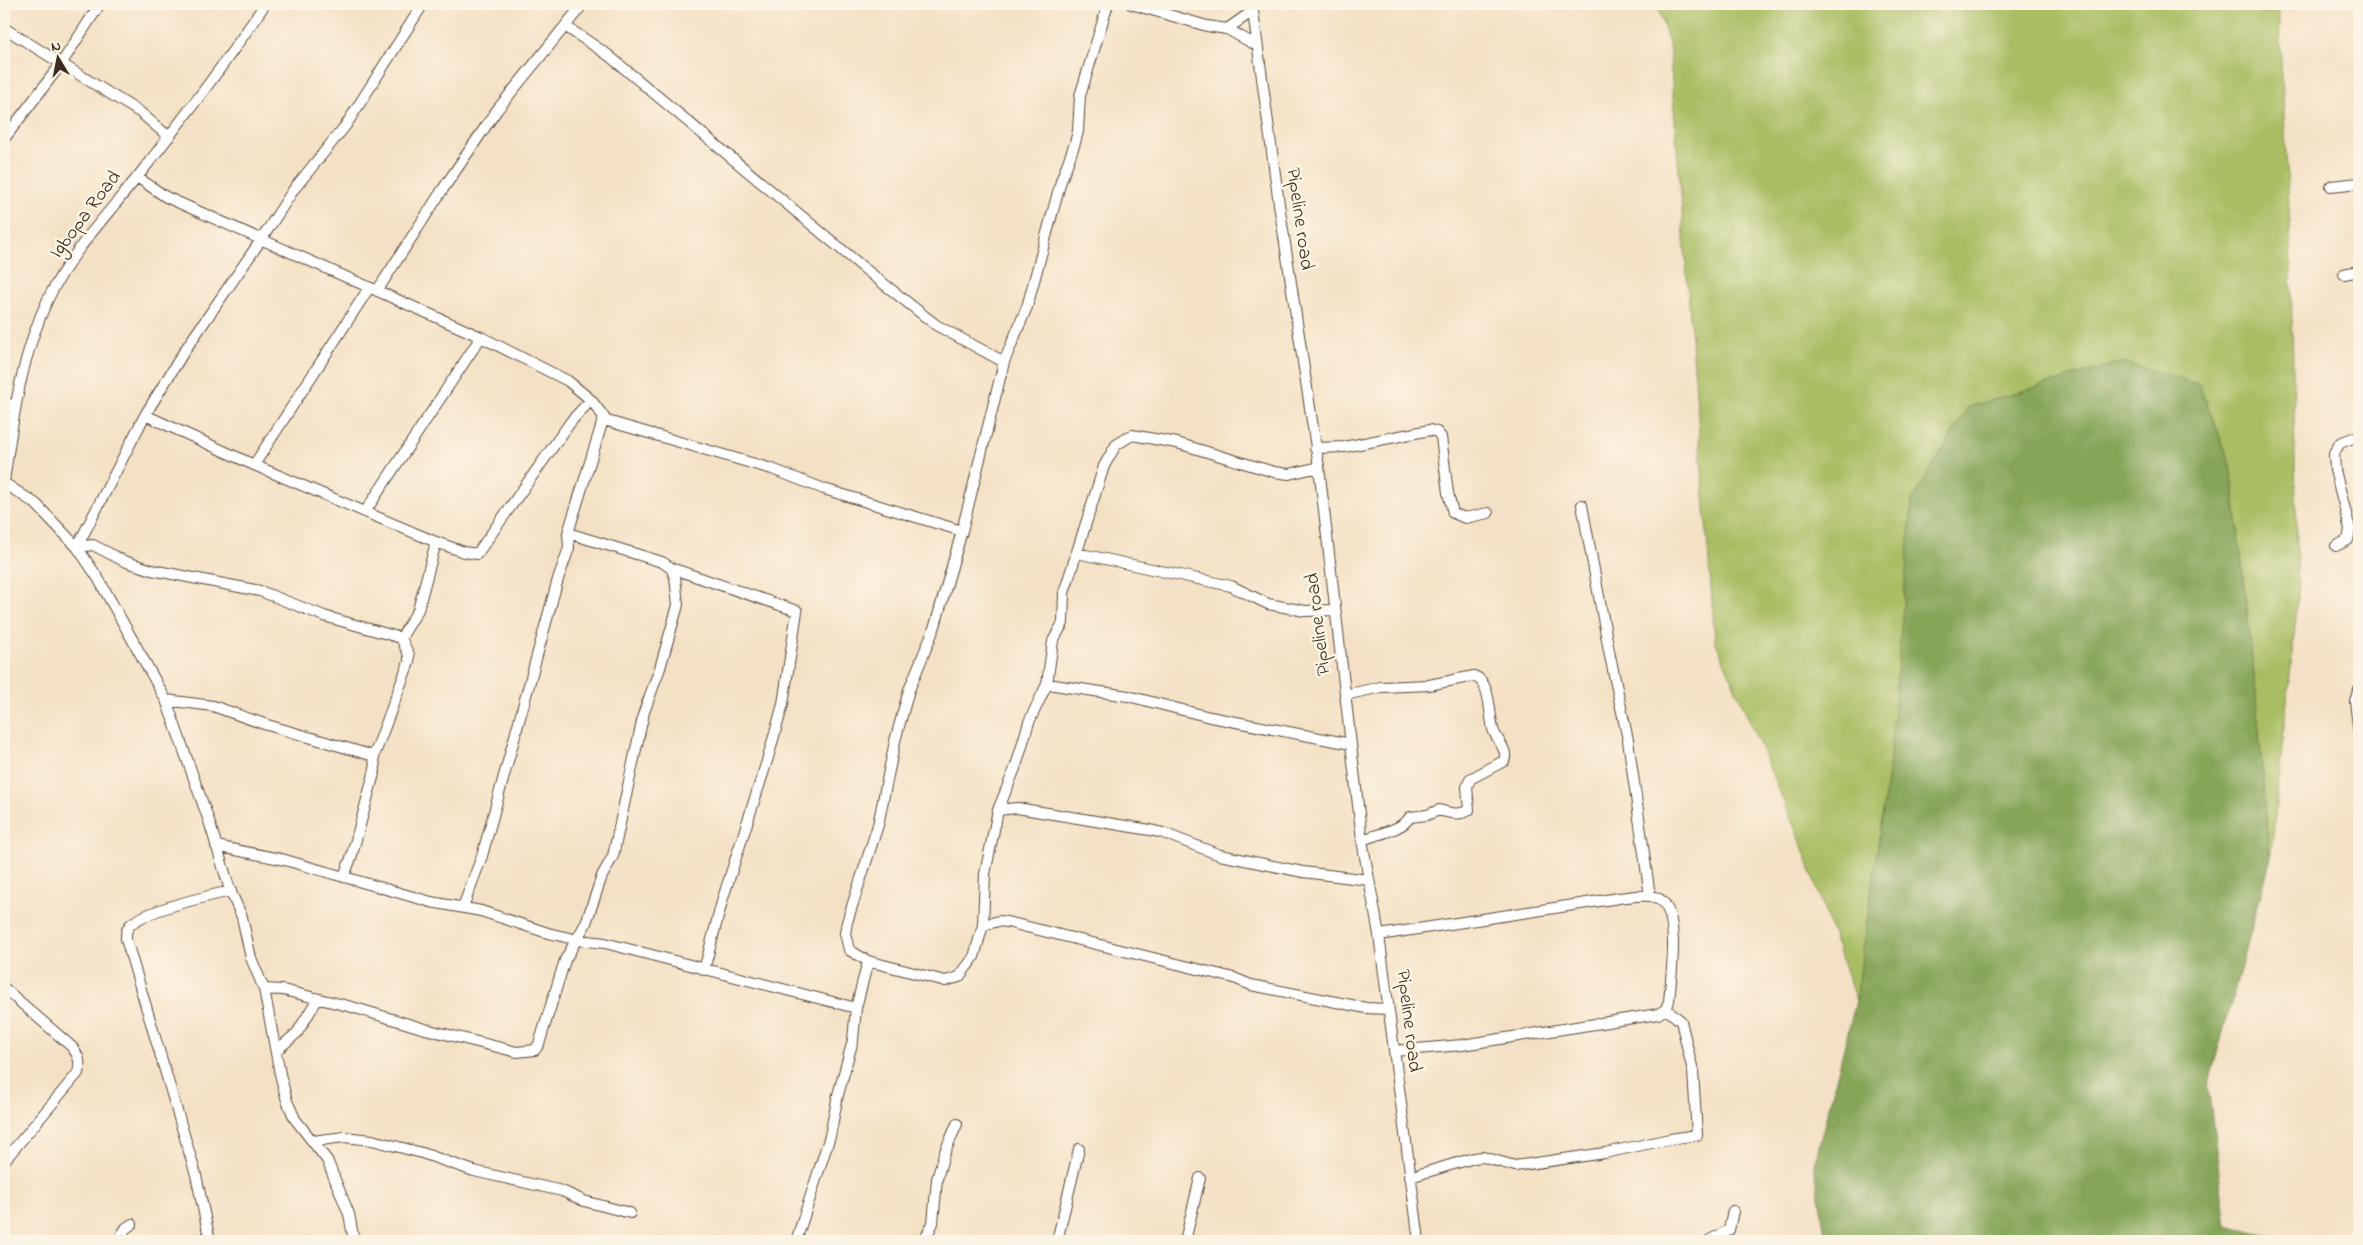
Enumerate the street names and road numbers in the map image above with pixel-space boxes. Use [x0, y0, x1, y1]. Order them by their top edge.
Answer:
street label: Igbopa Road [43, 165, 130, 266]
street label: Pipeline road [1277, 166, 1321, 272]
street label: Pipeline road [1298, 571, 1340, 677]
street label: Pipeline road [1387, 968, 1429, 1074]

